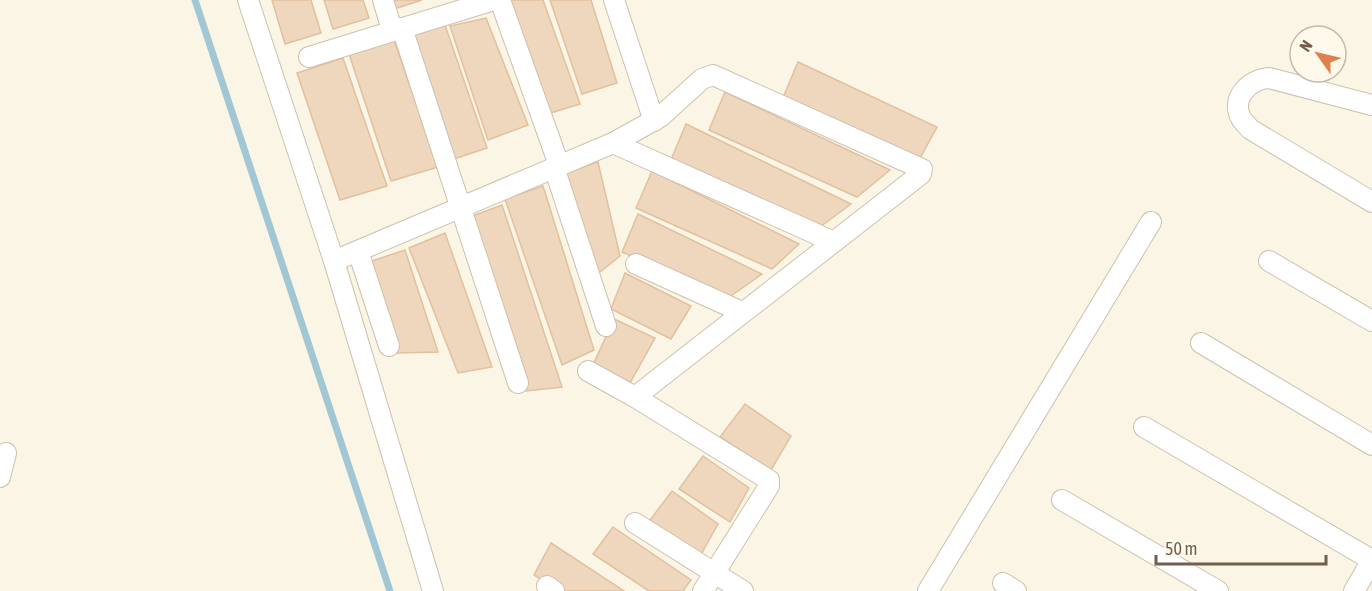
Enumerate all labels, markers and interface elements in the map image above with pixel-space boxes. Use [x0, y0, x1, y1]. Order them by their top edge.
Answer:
north arrow [1288, 24, 1348, 84]
text: N [1295, 37, 1316, 55]
scale bar [1156, 528, 1326, 566]
text: 50 m [1165, 538, 1197, 559]

